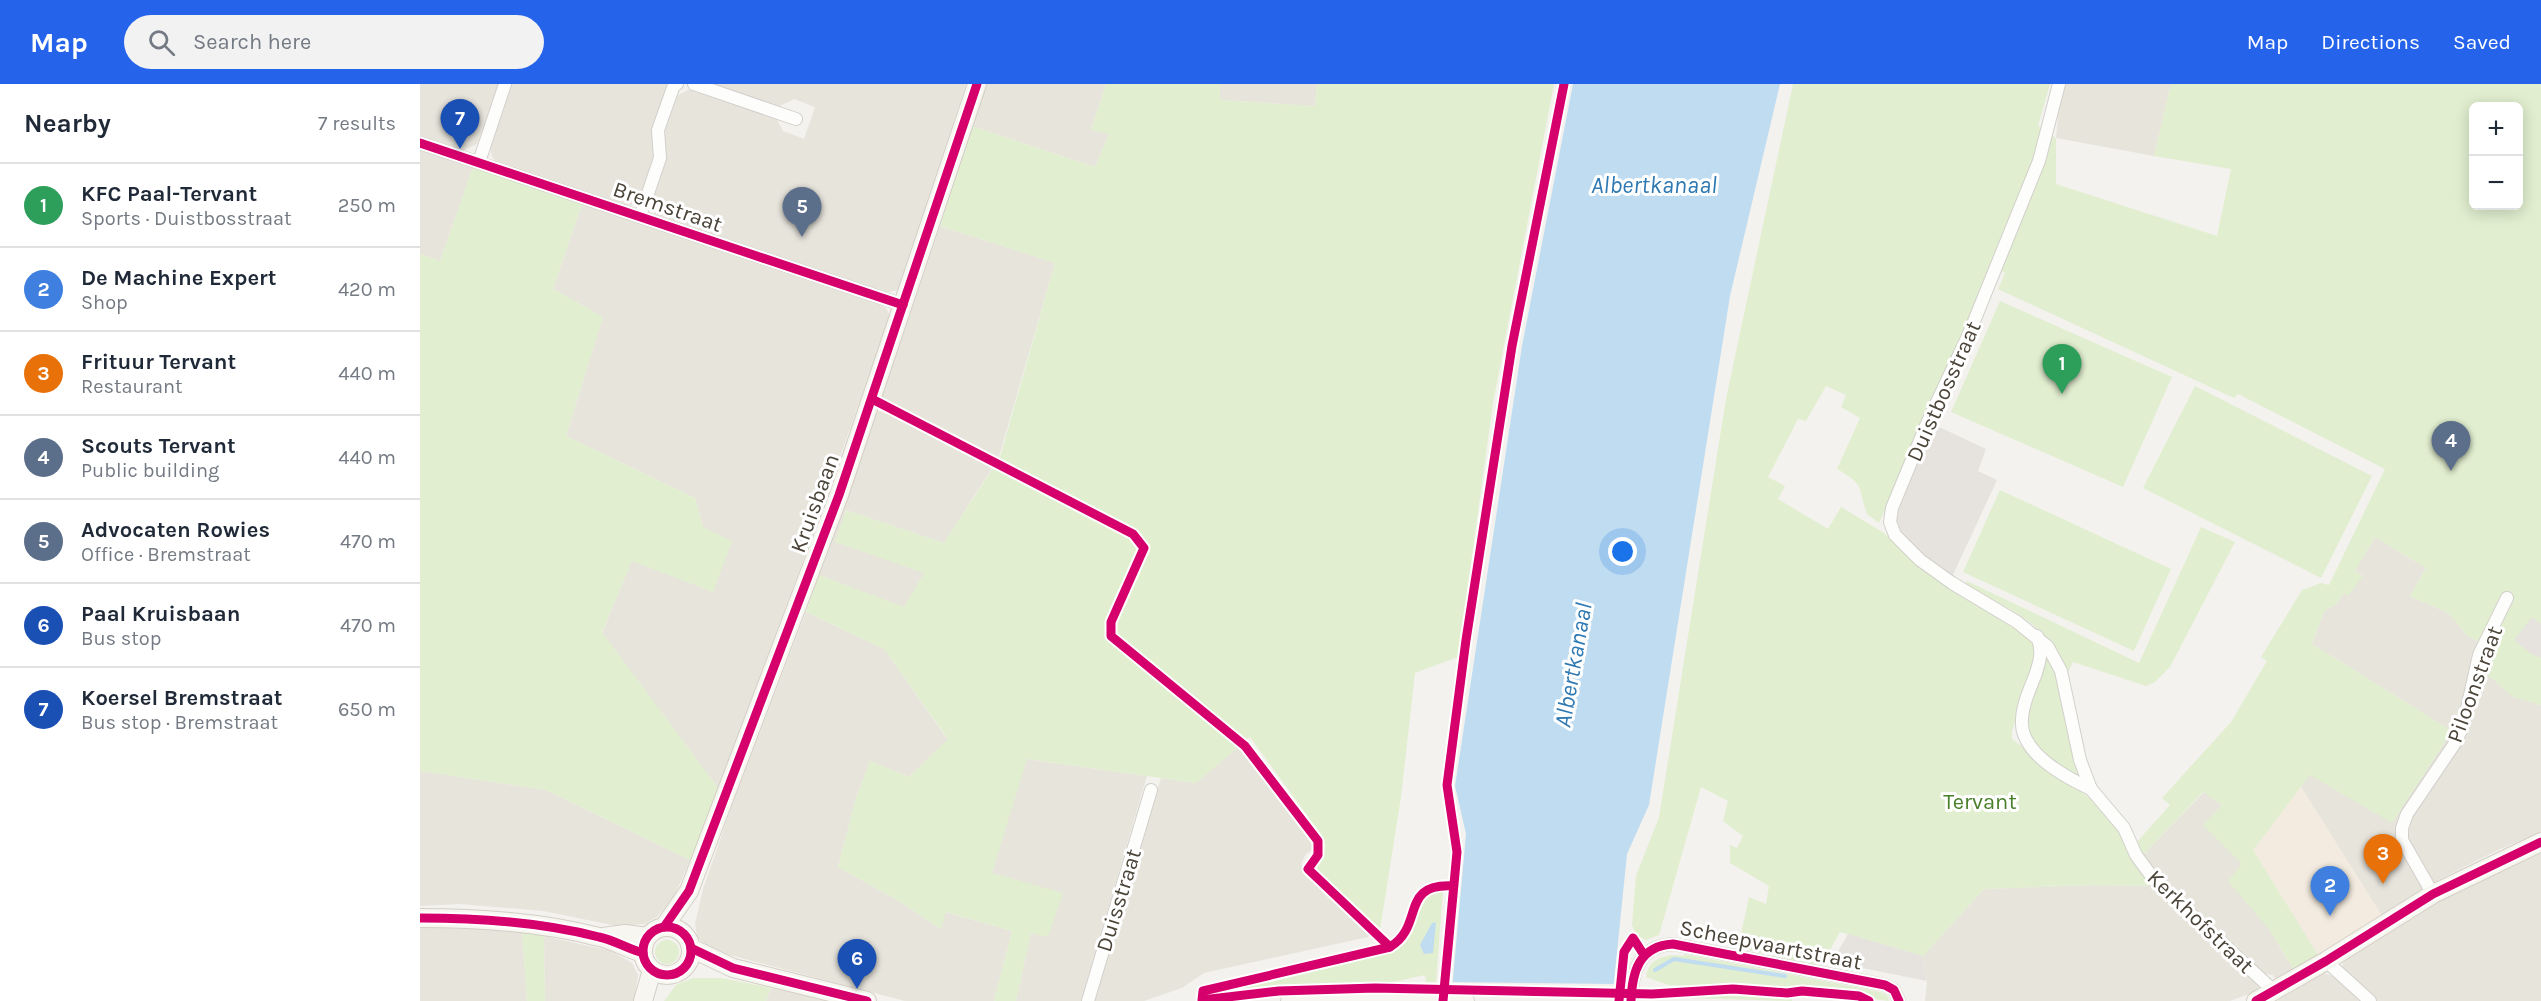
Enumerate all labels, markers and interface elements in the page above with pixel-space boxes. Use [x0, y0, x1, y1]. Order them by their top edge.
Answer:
search box [124, 15, 544, 69]
text: Map [30, 26, 88, 59]
icon: search [145, 26, 178, 59]
text: Search here [193, 29, 311, 55]
text: Map [2247, 30, 2288, 54]
text: Directions [2321, 30, 2420, 54]
text: Saved [2453, 30, 2511, 54]
pin: 7 [440, 100, 480, 149]
map controls [2469, 102, 2523, 210]
button: + [2469, 102, 2523, 156]
text: Nearby [24, 108, 111, 139]
text: 7 results [318, 112, 396, 135]
button: − [2469, 156, 2523, 210]
water label: Albertkanaal [1591, 171, 1717, 199]
street label: Bremstraat [610, 176, 726, 238]
text: KFC Paal-Tervant [81, 181, 257, 207]
pin: 5 [782, 188, 821, 237]
text: 1 [40, 194, 47, 217]
text: 250 m [338, 194, 396, 217]
text: Sports · Duistbosstraat [81, 207, 291, 230]
text: De Machine Expert [81, 265, 276, 291]
text: 2 [37, 278, 50, 301]
text: 420 m [338, 278, 396, 301]
text: Shop [81, 291, 128, 314]
street label: Duistbosstraat [1901, 317, 1987, 466]
pin: 1 [2042, 344, 2082, 394]
text: Frituur Tervant [81, 349, 236, 375]
text: 3 [37, 362, 50, 385]
text: 440 m [338, 362, 396, 385]
text: Restaurant [81, 375, 183, 398]
pin: 4 [2432, 422, 2470, 471]
text: Scouts Tervant [81, 433, 236, 459]
text: 4 [38, 446, 49, 469]
text: 440 m [338, 446, 396, 469]
street label: Kruisbaan [785, 450, 845, 556]
text: Public building [81, 459, 219, 482]
text: Advocaten Rowies [81, 517, 270, 543]
text: 5 [38, 530, 49, 553]
text: 470 m [340, 530, 396, 553]
your location [1608, 537, 1637, 566]
text: Office · Bremstraat [81, 543, 251, 566]
water label: Albertkanaal [1548, 600, 1598, 730]
text: Paal Kruisbaan [81, 601, 240, 627]
text: 6 [37, 614, 50, 637]
text: 470 m [340, 614, 396, 637]
street label: Piloonstraat [2442, 622, 2508, 746]
text: Bus stop [81, 627, 161, 650]
text: Koersel Bremstraat [81, 685, 282, 711]
text: 7 [39, 698, 48, 721]
text: 650 m [338, 698, 396, 721]
text: Bus stop · Bremstraat [81, 711, 278, 734]
park label: Tervant [1943, 789, 2017, 815]
pin: 3 [2364, 834, 2402, 884]
street label: Duisstraat [1091, 846, 1147, 955]
street label: Kerkhofstraat [2142, 865, 2259, 979]
pin: 2 [2310, 866, 2350, 916]
street label: Scheepvaartstraat [1677, 915, 1864, 975]
pin: 6 [838, 940, 876, 989]

